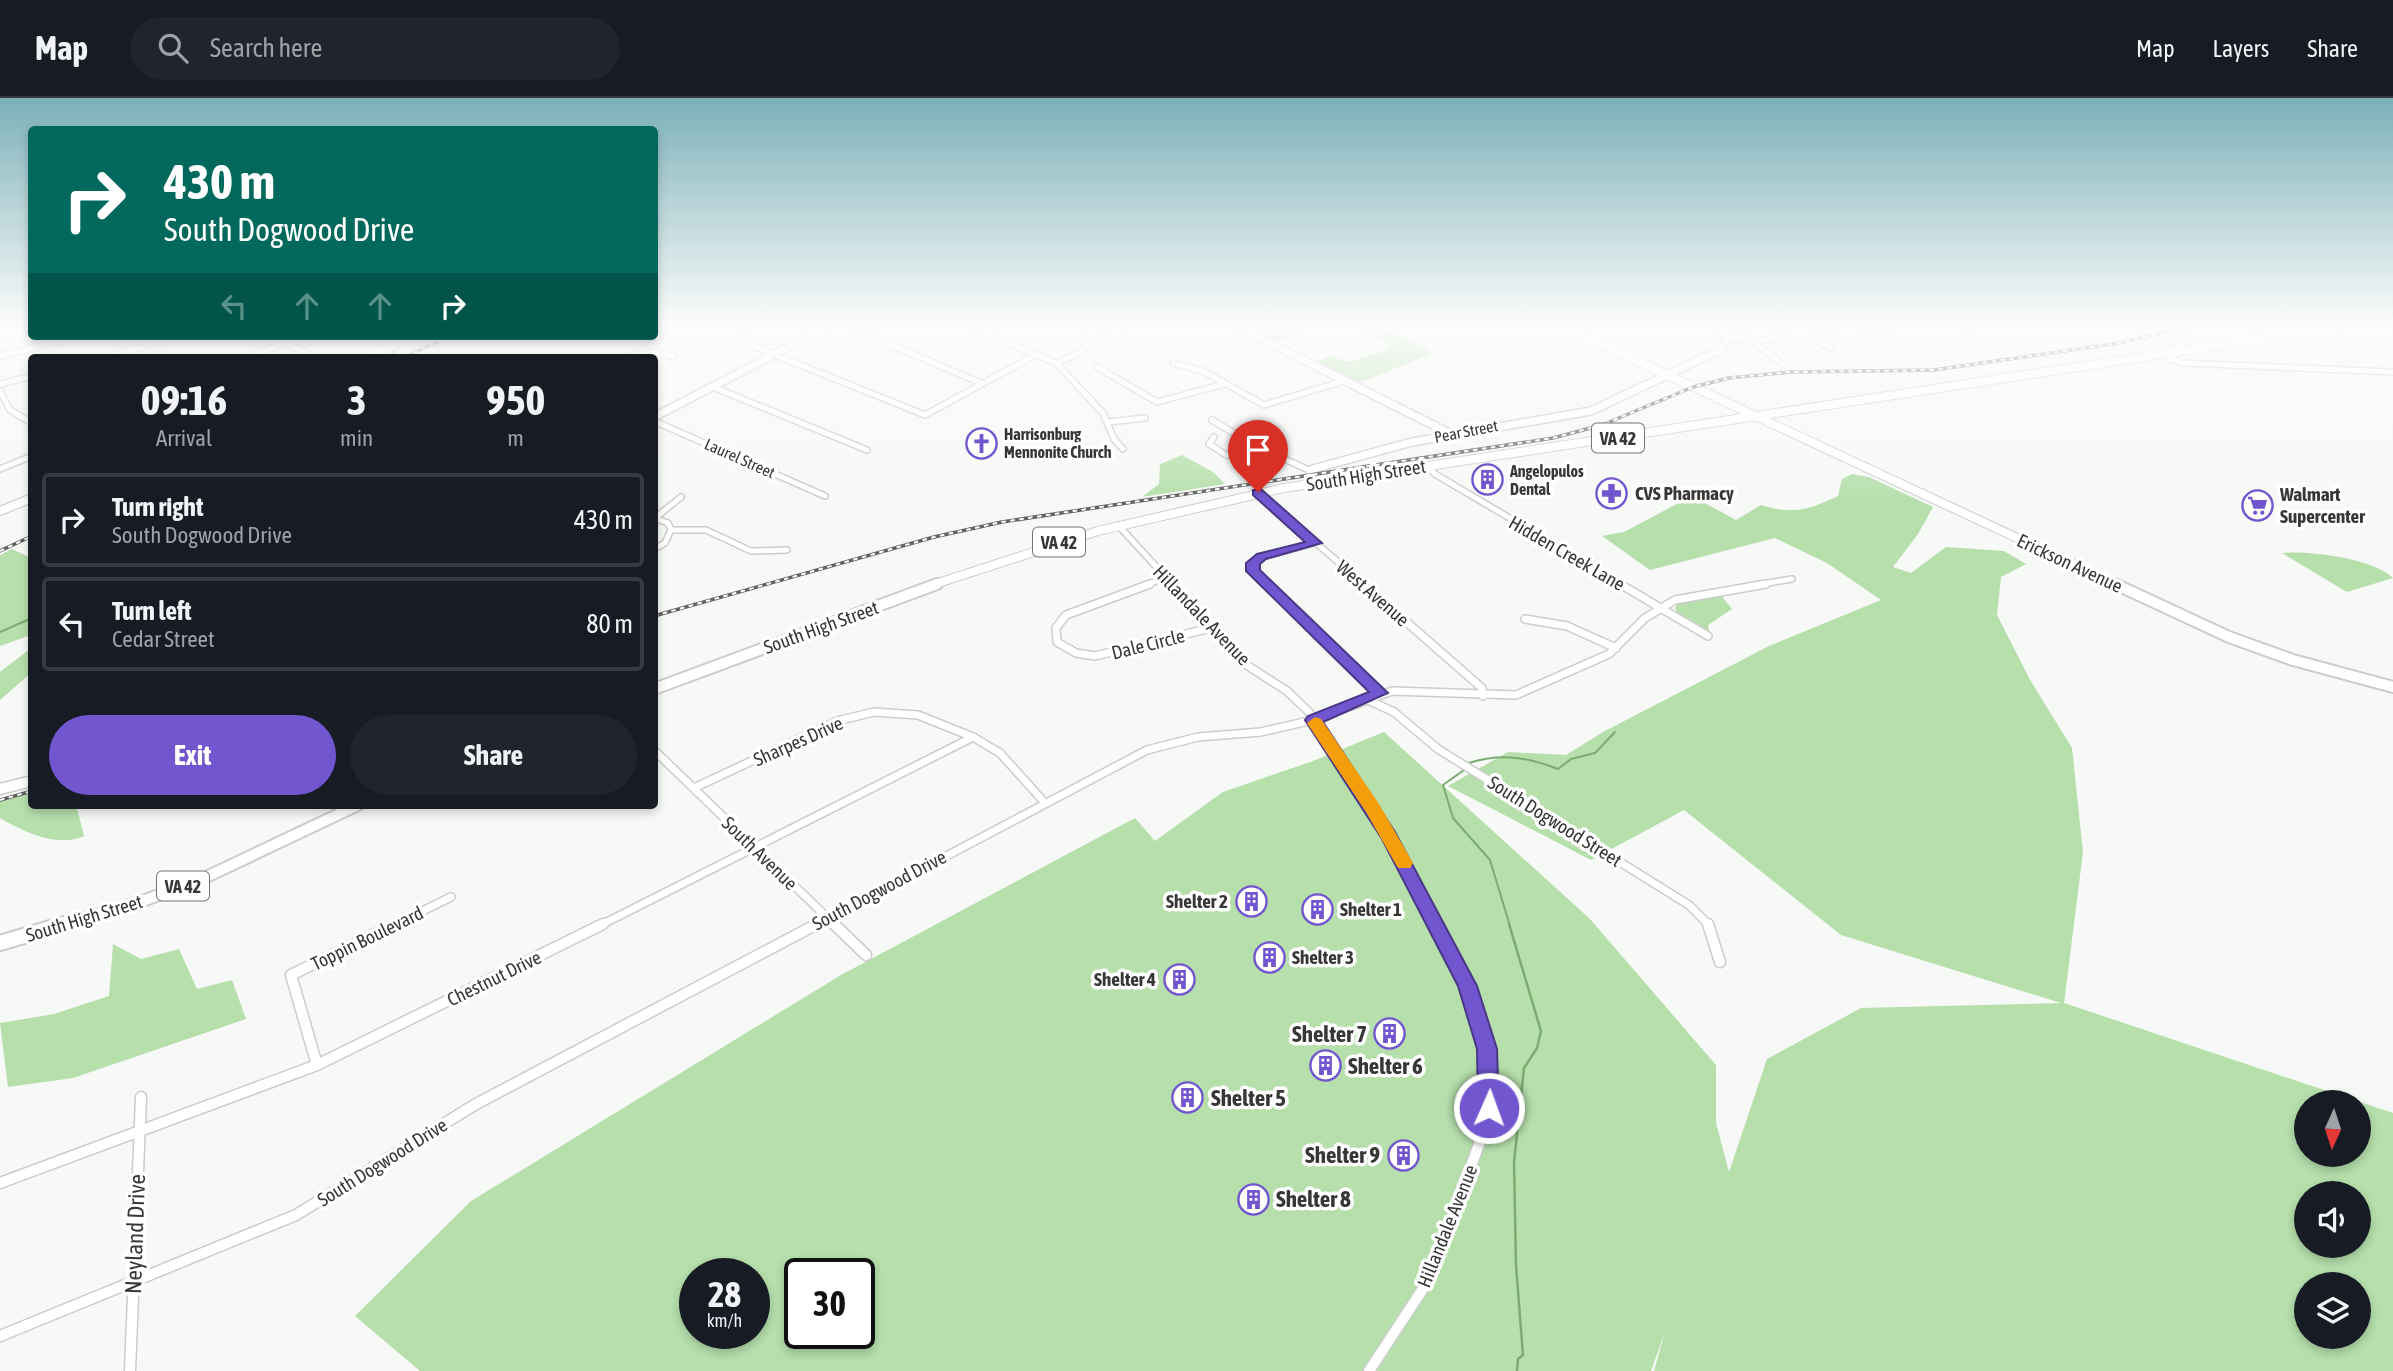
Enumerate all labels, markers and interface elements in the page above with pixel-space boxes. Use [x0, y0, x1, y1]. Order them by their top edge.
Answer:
search box [130, 17, 620, 80]
text: Map [35, 29, 88, 67]
icon: search [154, 29, 192, 67]
text: Search here [210, 33, 322, 63]
text: Map [2136, 35, 2175, 62]
text: Layers [2213, 35, 2269, 62]
text: Share [2307, 35, 2358, 62]
text: 430 m [164, 153, 275, 209]
icon: right [49, 154, 140, 245]
text: South Dogwood Drive [164, 211, 414, 248]
icon: left [215, 287, 253, 325]
icon: ahead [288, 287, 326, 325]
icon: ahead [361, 287, 399, 325]
icon: right [434, 287, 472, 325]
text: 09:16 [141, 376, 227, 424]
text: 3 [347, 376, 366, 424]
text: 950 [486, 376, 545, 424]
street label: Pear Street [1433, 416, 1500, 446]
pin [1228, 420, 1288, 492]
road number: VA 42 [1592, 424, 1644, 452]
text: Arrival [156, 425, 212, 451]
text: min [340, 425, 373, 451]
text: m [507, 425, 524, 451]
place label: Harrisonburg Mennonite Church [1004, 425, 1112, 461]
church icon: Harrisonburg Mennonite Church [964, 426, 998, 460]
icon: arrive [1239, 431, 1277, 469]
street label: Laurel Street [702, 435, 778, 482]
street label: South High Street [1305, 455, 1427, 495]
place label: Angelopulos Dental [1509, 462, 1584, 498]
building icon: Angelopulos Dental [1470, 463, 1504, 497]
pharmacy icon: CVS Pharmacy [1595, 476, 1629, 510]
place label: CVS Pharmacy [1635, 482, 1734, 504]
place label: Walmart Supercenter [2279, 483, 2365, 527]
supermarket icon: Walmart Supercenter [2240, 488, 2274, 522]
text: Turn right [112, 492, 203, 522]
icon: right [53, 501, 91, 539]
text: 430 m [574, 505, 633, 535]
street label: Hidden Creek Lane [1505, 511, 1629, 595]
text: South Dogwood Drive [112, 522, 292, 548]
road number: VA 42 [1033, 528, 1085, 556]
street label: Erickson Avenue [2014, 529, 2126, 597]
street label: West Avenue [1332, 555, 1414, 631]
street label: Hillandale Avenue [1149, 561, 1255, 669]
text: Turn left [112, 596, 192, 626]
street label: South High Street [761, 596, 881, 658]
icon: left [53, 605, 91, 643]
text: 80 m [586, 609, 633, 639]
street label: Dale Circle [1109, 624, 1187, 664]
text: Cedar Street [112, 626, 215, 652]
street label: Sharpes Drive [750, 712, 846, 770]
button: Exit [49, 715, 336, 795]
button: Share [350, 715, 637, 795]
street label: South Dogwood Street [1484, 771, 1626, 871]
street label: South Avenue [718, 812, 802, 894]
street label: South Dogwood Drive [808, 845, 950, 935]
road number: VA 42 [157, 872, 209, 900]
building icon: Shelter 2 [1234, 884, 1268, 918]
street label: South High Street [23, 890, 145, 946]
place label: Shelter 2 [1166, 890, 1228, 912]
building icon: Shelter 1 [1300, 892, 1334, 926]
place label: Shelter 1 [1340, 898, 1402, 920]
street label: Toppin Boulevard [307, 901, 427, 975]
building icon: Shelter 3 [1252, 940, 1286, 974]
street label: Chestnut Drive [443, 946, 545, 1010]
place label: Shelter 3 [1292, 946, 1354, 968]
building icon: Shelter 4 [1162, 962, 1196, 996]
place label: Shelter 4 [1094, 968, 1156, 990]
building icon: Shelter 7 [1373, 1017, 1407, 1051]
place label: Shelter 7 [1292, 1021, 1367, 1047]
building icon: Shelter 6 [1308, 1049, 1342, 1083]
place label: Shelter 6 [1348, 1053, 1423, 1079]
position arrow [1452, 1071, 1526, 1145]
building icon: Shelter 5 [1171, 1081, 1205, 1115]
place label: Shelter 5 [1211, 1085, 1286, 1111]
north arrow [2294, 1090, 2371, 1167]
map controls [2294, 1090, 2371, 1349]
street label: South Dogwood Drive [313, 1113, 451, 1211]
building icon: Shelter 9 [1386, 1138, 1420, 1172]
place label: Shelter 9 [1305, 1142, 1380, 1168]
street label: Hillandale Avenue [1412, 1162, 1482, 1290]
street label: Neyland Drive [120, 1174, 150, 1294]
button: sound [2294, 1181, 2371, 1258]
building icon: Shelter 8 [1236, 1182, 1270, 1216]
place label: Shelter 8 [1276, 1186, 1351, 1212]
speed limit sign: 30 [784, 1258, 875, 1349]
button: layers [2294, 1272, 2371, 1349]
text: 28 [708, 1274, 741, 1314]
text: km/h [707, 1310, 742, 1331]

